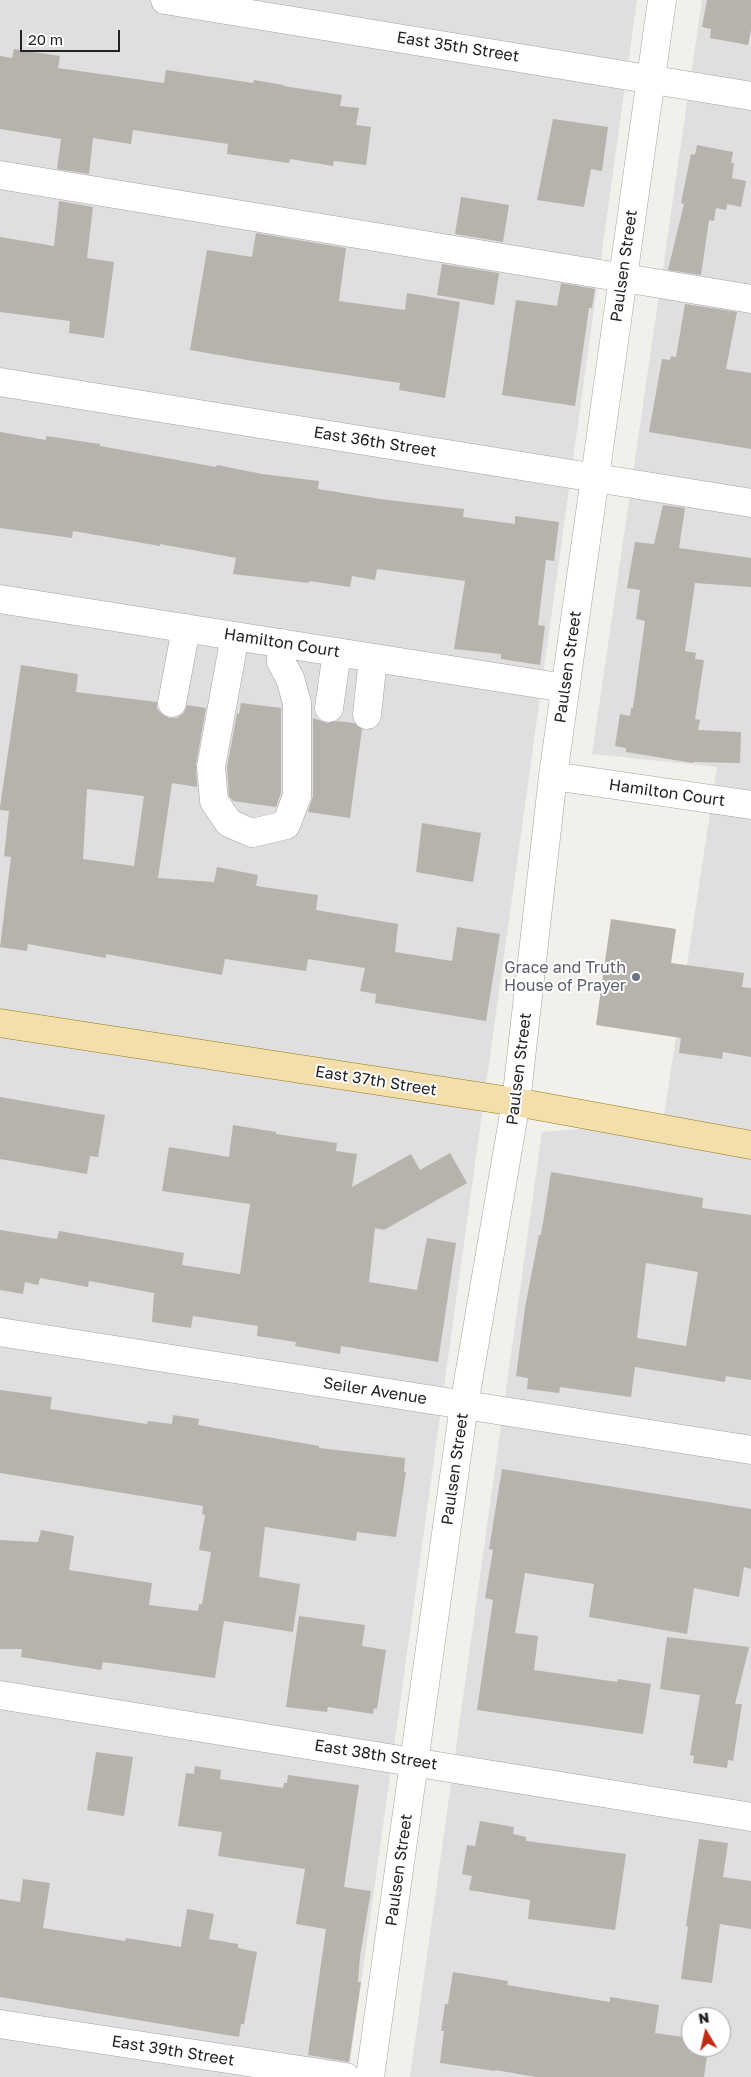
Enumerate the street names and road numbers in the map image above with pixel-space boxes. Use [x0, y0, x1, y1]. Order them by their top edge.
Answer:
street label: East 35th Street [395, 28, 521, 66]
street label: Paulsen Street [607, 209, 641, 323]
street label: East 36th Street [312, 423, 438, 461]
street label: Paulsen Street [551, 610, 585, 724]
street label: Hamilton Court [223, 624, 341, 662]
street label: Hamilton Court [608, 775, 726, 811]
street label: Paulsen Street [503, 1012, 535, 1126]
street label: East 37th Street [314, 1062, 438, 1100]
street label: Seiler Avenue [322, 1373, 428, 1409]
street label: Paulsen Street [438, 1412, 472, 1526]
street label: East 38th Street [313, 1736, 439, 1774]
street label: Paulsen Street [382, 1813, 416, 1927]
street label: East 39th Street [110, 2032, 236, 2070]

